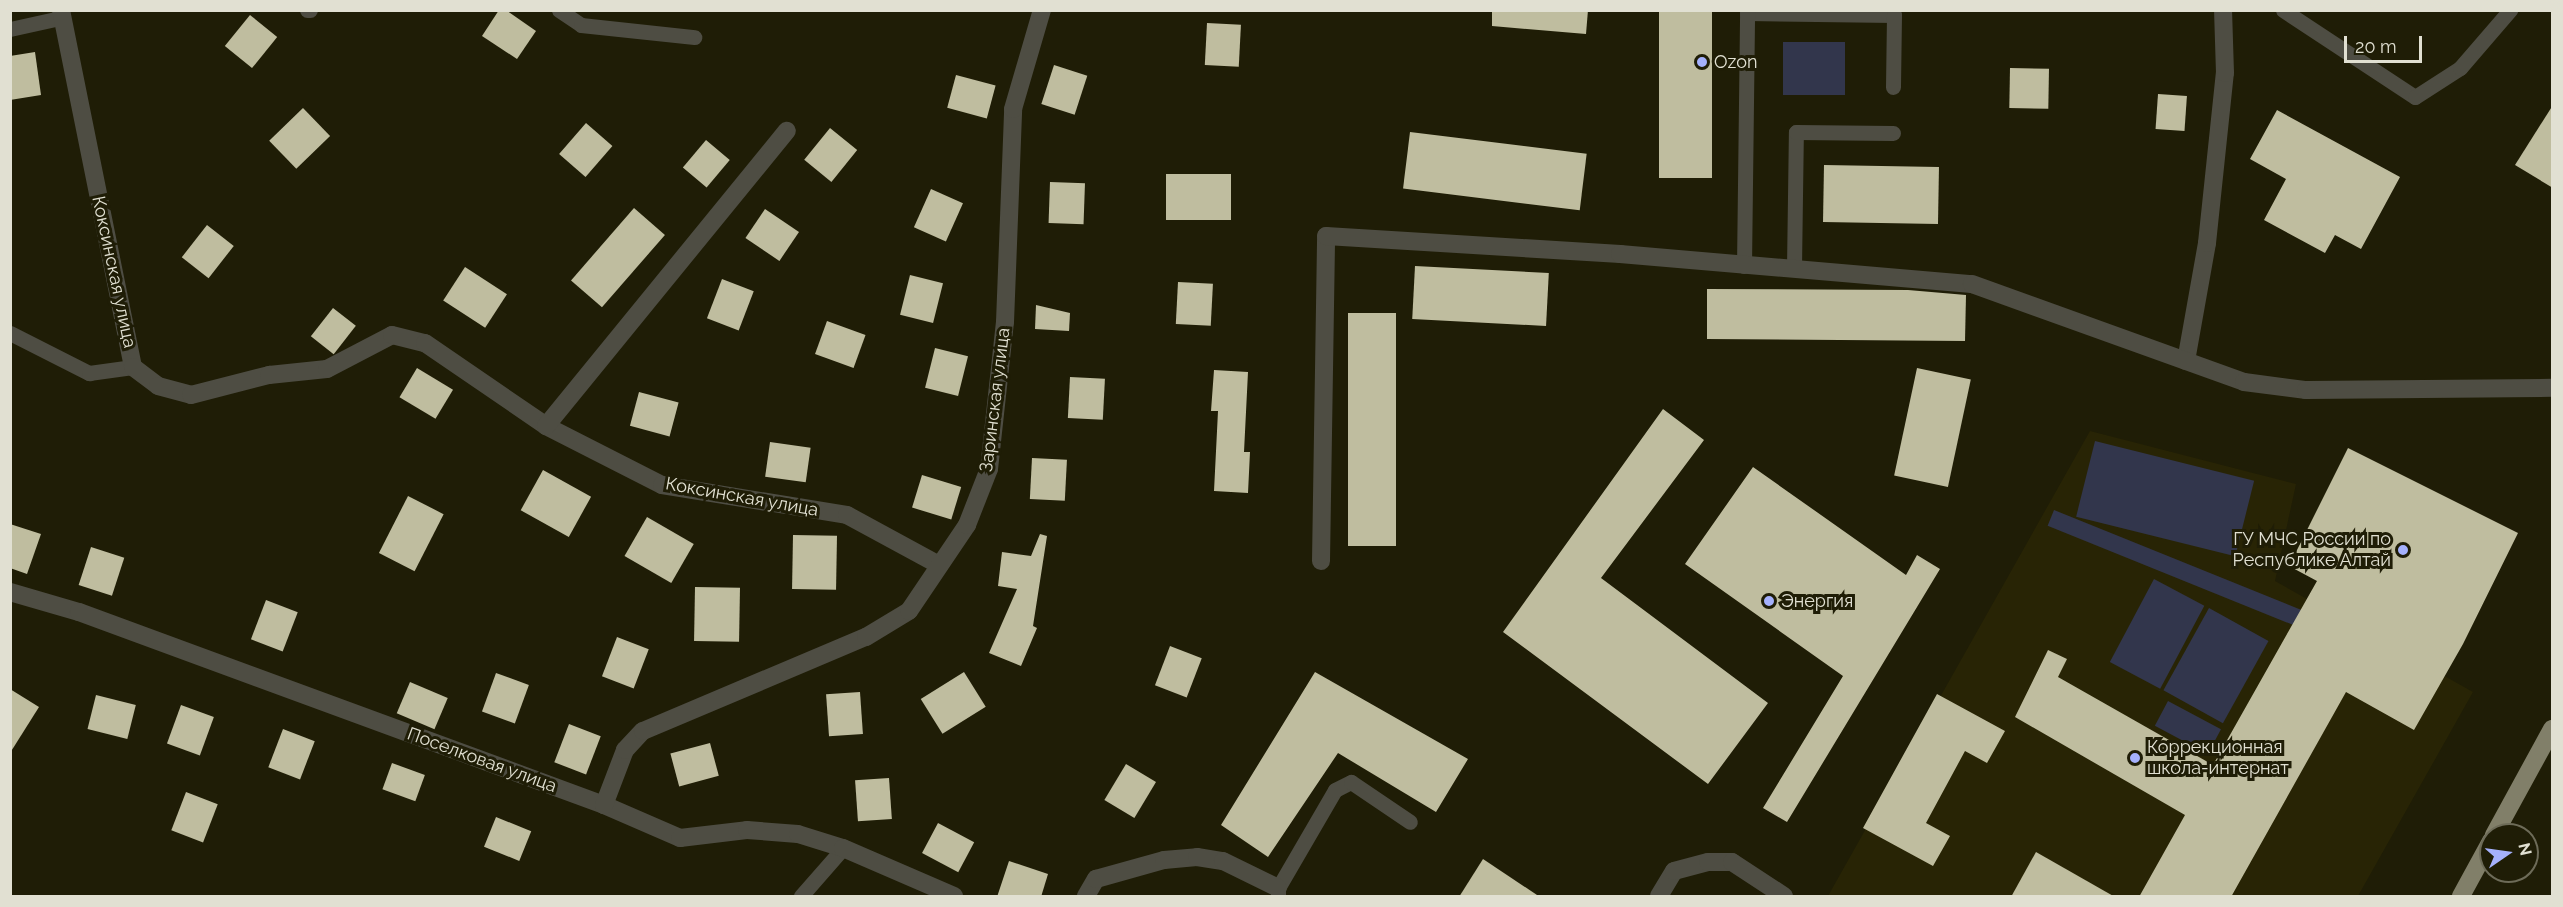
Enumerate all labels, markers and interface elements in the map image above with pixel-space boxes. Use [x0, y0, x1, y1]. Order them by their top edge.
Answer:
scale bar [2347, 24, 2425, 62]
text: 20 m [2355, 36, 2397, 57]
place label: Ozon [1714, 51, 1757, 73]
marker: Ozon [1695, 55, 1709, 69]
street label: Коксинская улица [87, 194, 141, 350]
street label: Заринская улица [975, 326, 1015, 474]
street label: Коксинская улица [664, 473, 820, 521]
place label: ГУ МЧС России по Республике Алтай [2232, 529, 2391, 572]
marker: ГУ МЧС России по Республике Алтай [2396, 543, 2410, 557]
place label: Энергия [1781, 590, 1853, 612]
marker: Энергия [1762, 594, 1776, 608]
street label: Поселковая улица [404, 723, 560, 797]
place label: Коррекционная школа-интернат [2147, 737, 2289, 780]
marker: Коррекционная школа-интернат [2128, 751, 2142, 765]
north arrow [2479, 823, 2539, 883]
text: N [2514, 841, 2536, 857]

